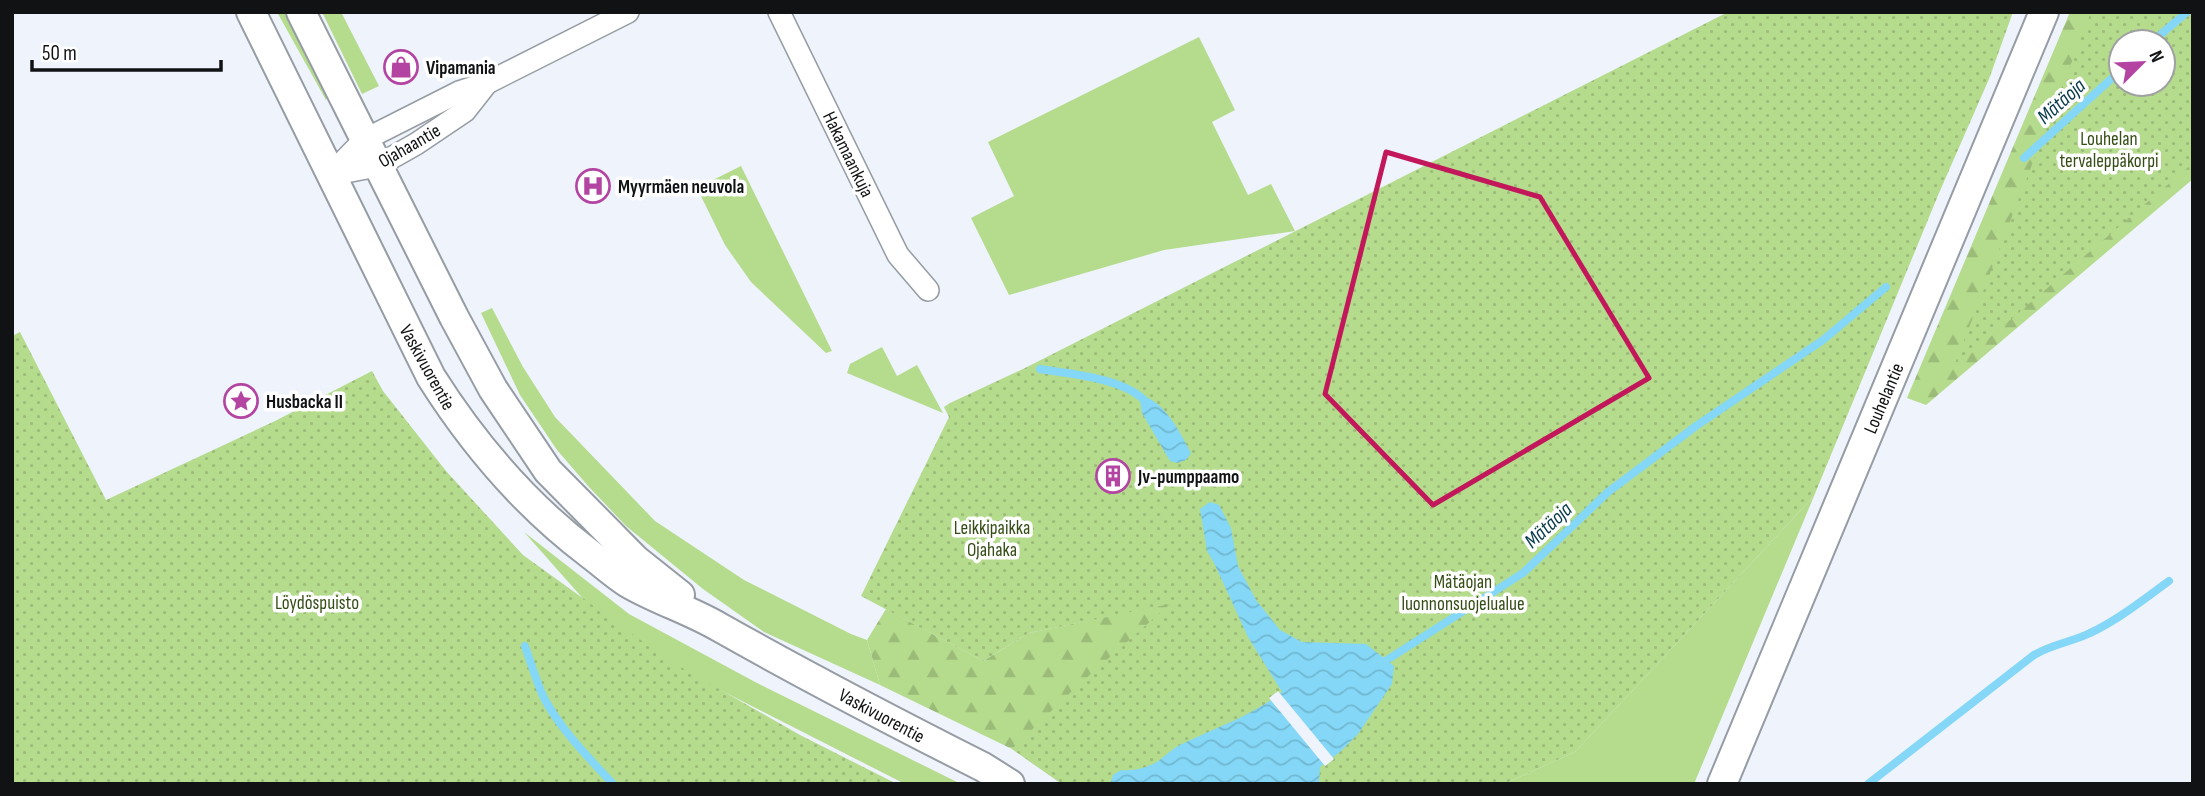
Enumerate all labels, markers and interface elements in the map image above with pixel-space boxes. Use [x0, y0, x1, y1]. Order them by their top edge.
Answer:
scale bar [32, 28, 220, 72]
north arrow [2107, 28, 2177, 98]
text: 50 m [42, 41, 77, 66]
text: N [2144, 47, 2169, 66]
shop icon: Vipamania [382, 48, 420, 86]
place label: Vipamania [426, 57, 496, 80]
water label: Mätäoja [2032, 73, 2091, 129]
street label: Hakamaankuja [817, 108, 878, 201]
street label: Ojahaantie [375, 119, 445, 173]
park label: Louhelan tervaleppäkorpi [2059, 128, 2159, 173]
hospital icon: Myyrmäen neuvola [574, 167, 612, 205]
place label: Myyrmäen neuvola [618, 176, 744, 199]
street label: Vaskivuorentie [394, 321, 460, 414]
street label: Louhelantie [1859, 360, 1910, 437]
place icon: Husbacka II [222, 382, 260, 420]
place label: Husbacka II [266, 391, 343, 414]
building icon: Jv-pumppaamo [1094, 457, 1132, 495]
place label: Jv-pumppaamo [1137, 466, 1239, 489]
water label: Mätäoja [1519, 497, 1578, 554]
park label: Leikkipaikka Ojahaka [954, 517, 1030, 562]
park label: Mätäojan luonnonsuojelualue [1401, 571, 1525, 616]
park label: Löydöspuisto [275, 592, 359, 615]
street label: Vaskivuorentie [834, 684, 928, 749]

